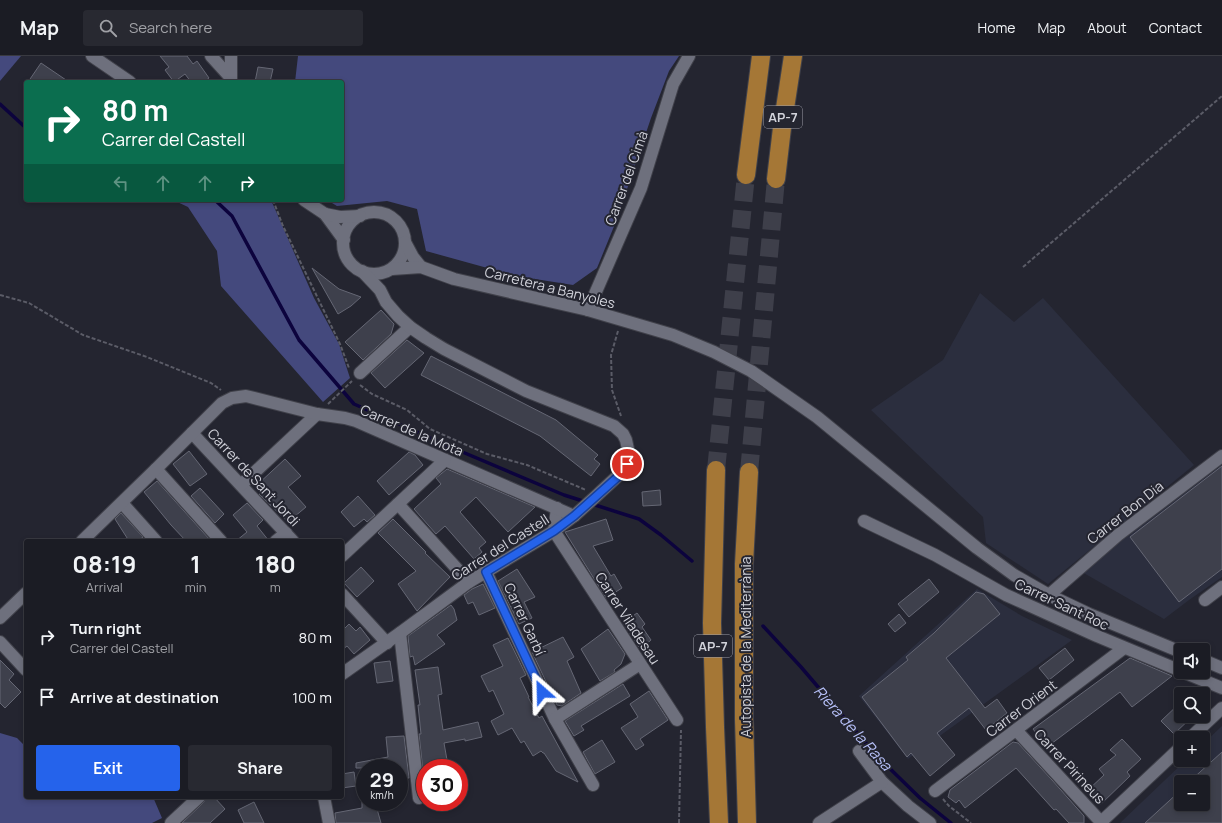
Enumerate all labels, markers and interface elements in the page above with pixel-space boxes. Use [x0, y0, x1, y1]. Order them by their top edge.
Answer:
search box [83, 10, 363, 46]
text: Map [20, 15, 59, 41]
icon: search [97, 17, 119, 39]
text: Search here [129, 17, 212, 38]
text: Home [978, 18, 1015, 37]
text: Map [1037, 18, 1065, 37]
text: About [1087, 18, 1127, 37]
text: Contact [1149, 18, 1202, 37]
text: 80 m [102, 91, 168, 129]
icon: right [36, 96, 88, 148]
road number: AP-7 [764, 106, 802, 128]
text: Carrer del Castell [102, 127, 245, 151]
street label: Carrer del Cimà [600, 128, 652, 228]
icon: left [110, 172, 132, 194]
icon: ahead [152, 172, 174, 194]
icon: ahead [194, 172, 216, 194]
icon: right [236, 172, 258, 194]
street label: Carretera a Banyoles [483, 262, 617, 312]
street label: Carrer de la Mota [358, 400, 466, 460]
street label: Carrer de Sant Jordi [204, 424, 304, 530]
pin [610, 447, 644, 481]
icon: arrive [616, 453, 638, 475]
street label: Carrer Bon Dia [1083, 476, 1167, 548]
street label: Carrer del Castell [448, 509, 552, 585]
text: 08:19 [72, 547, 136, 580]
text: 1 [190, 547, 201, 580]
text: 180 [255, 547, 296, 580]
street label: Autopista de la Mediterrània [736, 557, 755, 737]
street label: Carrer Viladesau [591, 568, 665, 668]
street label: Carrer Sant Roc [1012, 574, 1112, 634]
text: Arrival [86, 578, 123, 596]
text: min [185, 578, 206, 596]
text: m [270, 578, 281, 596]
street label: Carrer Garbí [500, 580, 550, 658]
text: Turn right [70, 618, 141, 639]
icon: right [36, 626, 58, 648]
text: 80 m [298, 627, 332, 648]
road number: AP-7 [694, 635, 732, 657]
text: Carrer del Castell [70, 639, 174, 657]
map controls [1174, 643, 1210, 811]
button: sound [1174, 643, 1210, 679]
position arrow [521, 671, 563, 713]
street label: Carrer Orient [982, 675, 1061, 741]
water label: Riera de la Rasa [809, 681, 897, 776]
icon: arrive [36, 686, 58, 708]
text: Arrive at destination [70, 687, 219, 708]
text: 100 m [292, 687, 332, 708]
button: search [1174, 687, 1210, 723]
street label: Carrer Pirineus [1030, 724, 1110, 808]
button: + [1174, 731, 1210, 767]
button: Exit [36, 745, 180, 791]
button: Share [188, 745, 332, 791]
speed limit sign: 30 [416, 759, 468, 811]
text: 29 [370, 766, 394, 793]
button: − [1174, 775, 1210, 811]
text: km/h [370, 788, 394, 802]

